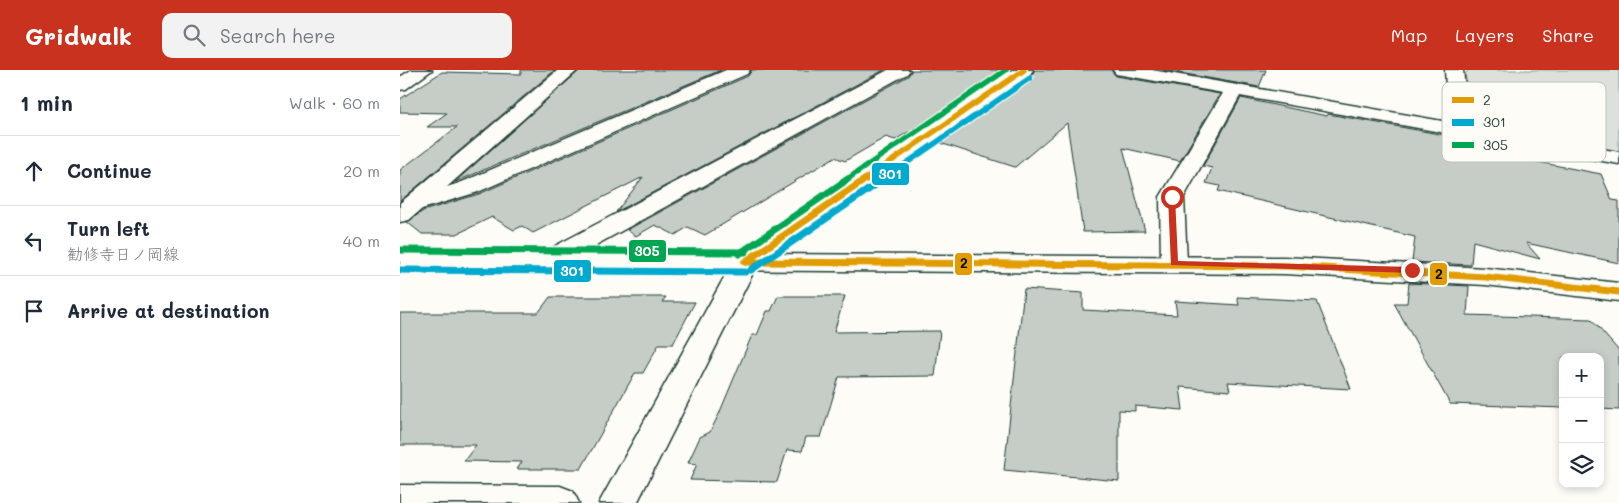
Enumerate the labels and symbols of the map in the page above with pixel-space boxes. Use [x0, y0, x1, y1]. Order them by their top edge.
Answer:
legend [1442, 82, 1606, 162]
text: 2 [1483, 90, 1491, 109]
text: 301 [1483, 112, 1506, 131]
text: 305 [1483, 135, 1508, 154]
line badge: 301 [871, 162, 910, 186]
text: 301 [878, 164, 902, 183]
route start [1161, 186, 1184, 209]
line badge: 305 [628, 239, 667, 263]
text: 305 [634, 241, 660, 260]
line badge: 2 [954, 252, 973, 276]
text: 2 [960, 253, 968, 272]
line badge: 301 [553, 259, 592, 283]
route end [1401, 259, 1424, 282]
text: 301 [560, 261, 584, 280]
line badge: 2 [1429, 262, 1448, 286]
text: 2 [1435, 264, 1443, 283]

